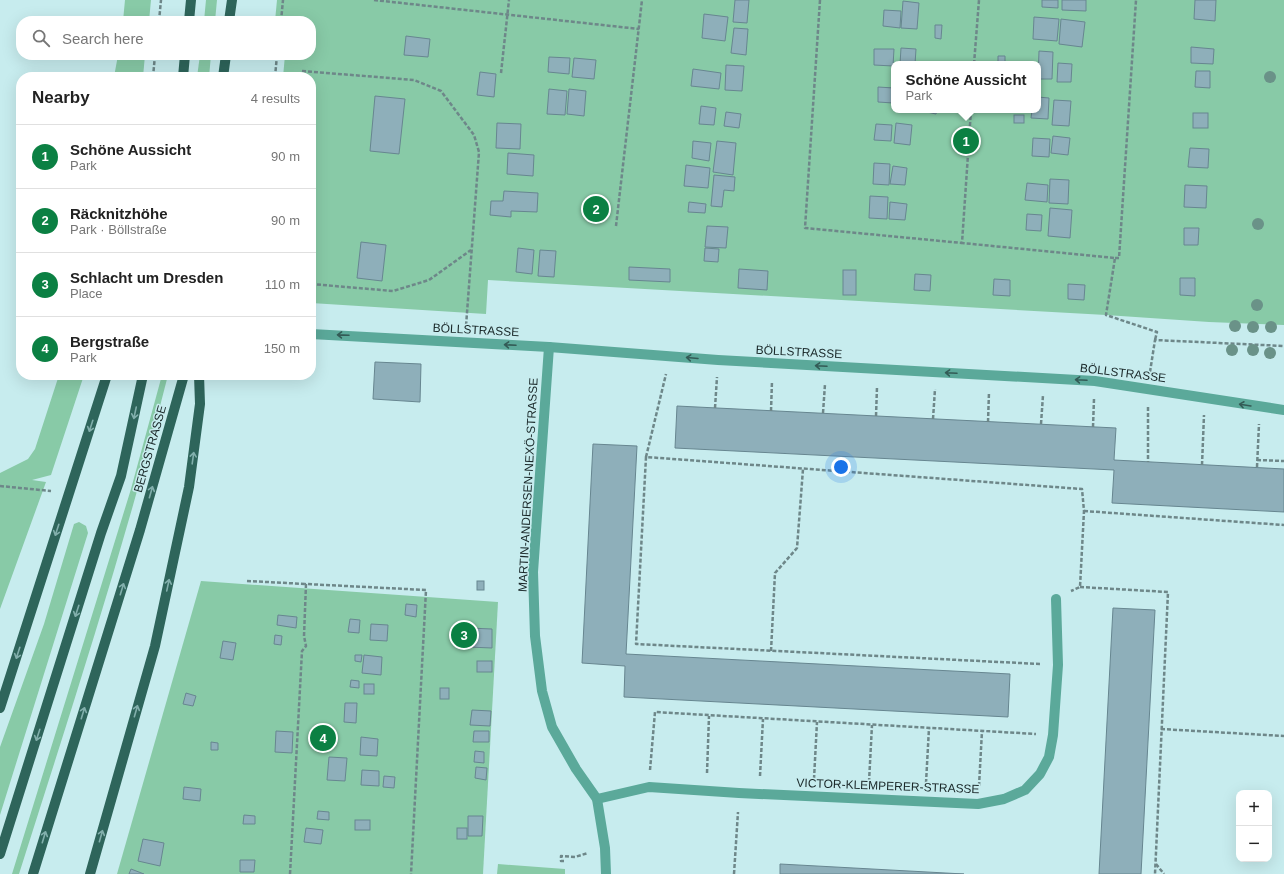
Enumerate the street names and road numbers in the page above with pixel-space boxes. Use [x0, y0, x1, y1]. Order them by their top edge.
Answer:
street label: BÖLLSTRASSE [432, 321, 520, 339]
street label: BÖLLSTRASSE [755, 343, 843, 361]
street label: BÖLLSTRASSE [1079, 361, 1167, 385]
street label: MARTIN-ANDERSEN-NEXÖ-STRASSE [515, 378, 541, 592]
street label: BERGSTRASSE [131, 404, 169, 494]
street label: VICTOR-KLEMPERER-STRASSE [796, 776, 980, 796]

